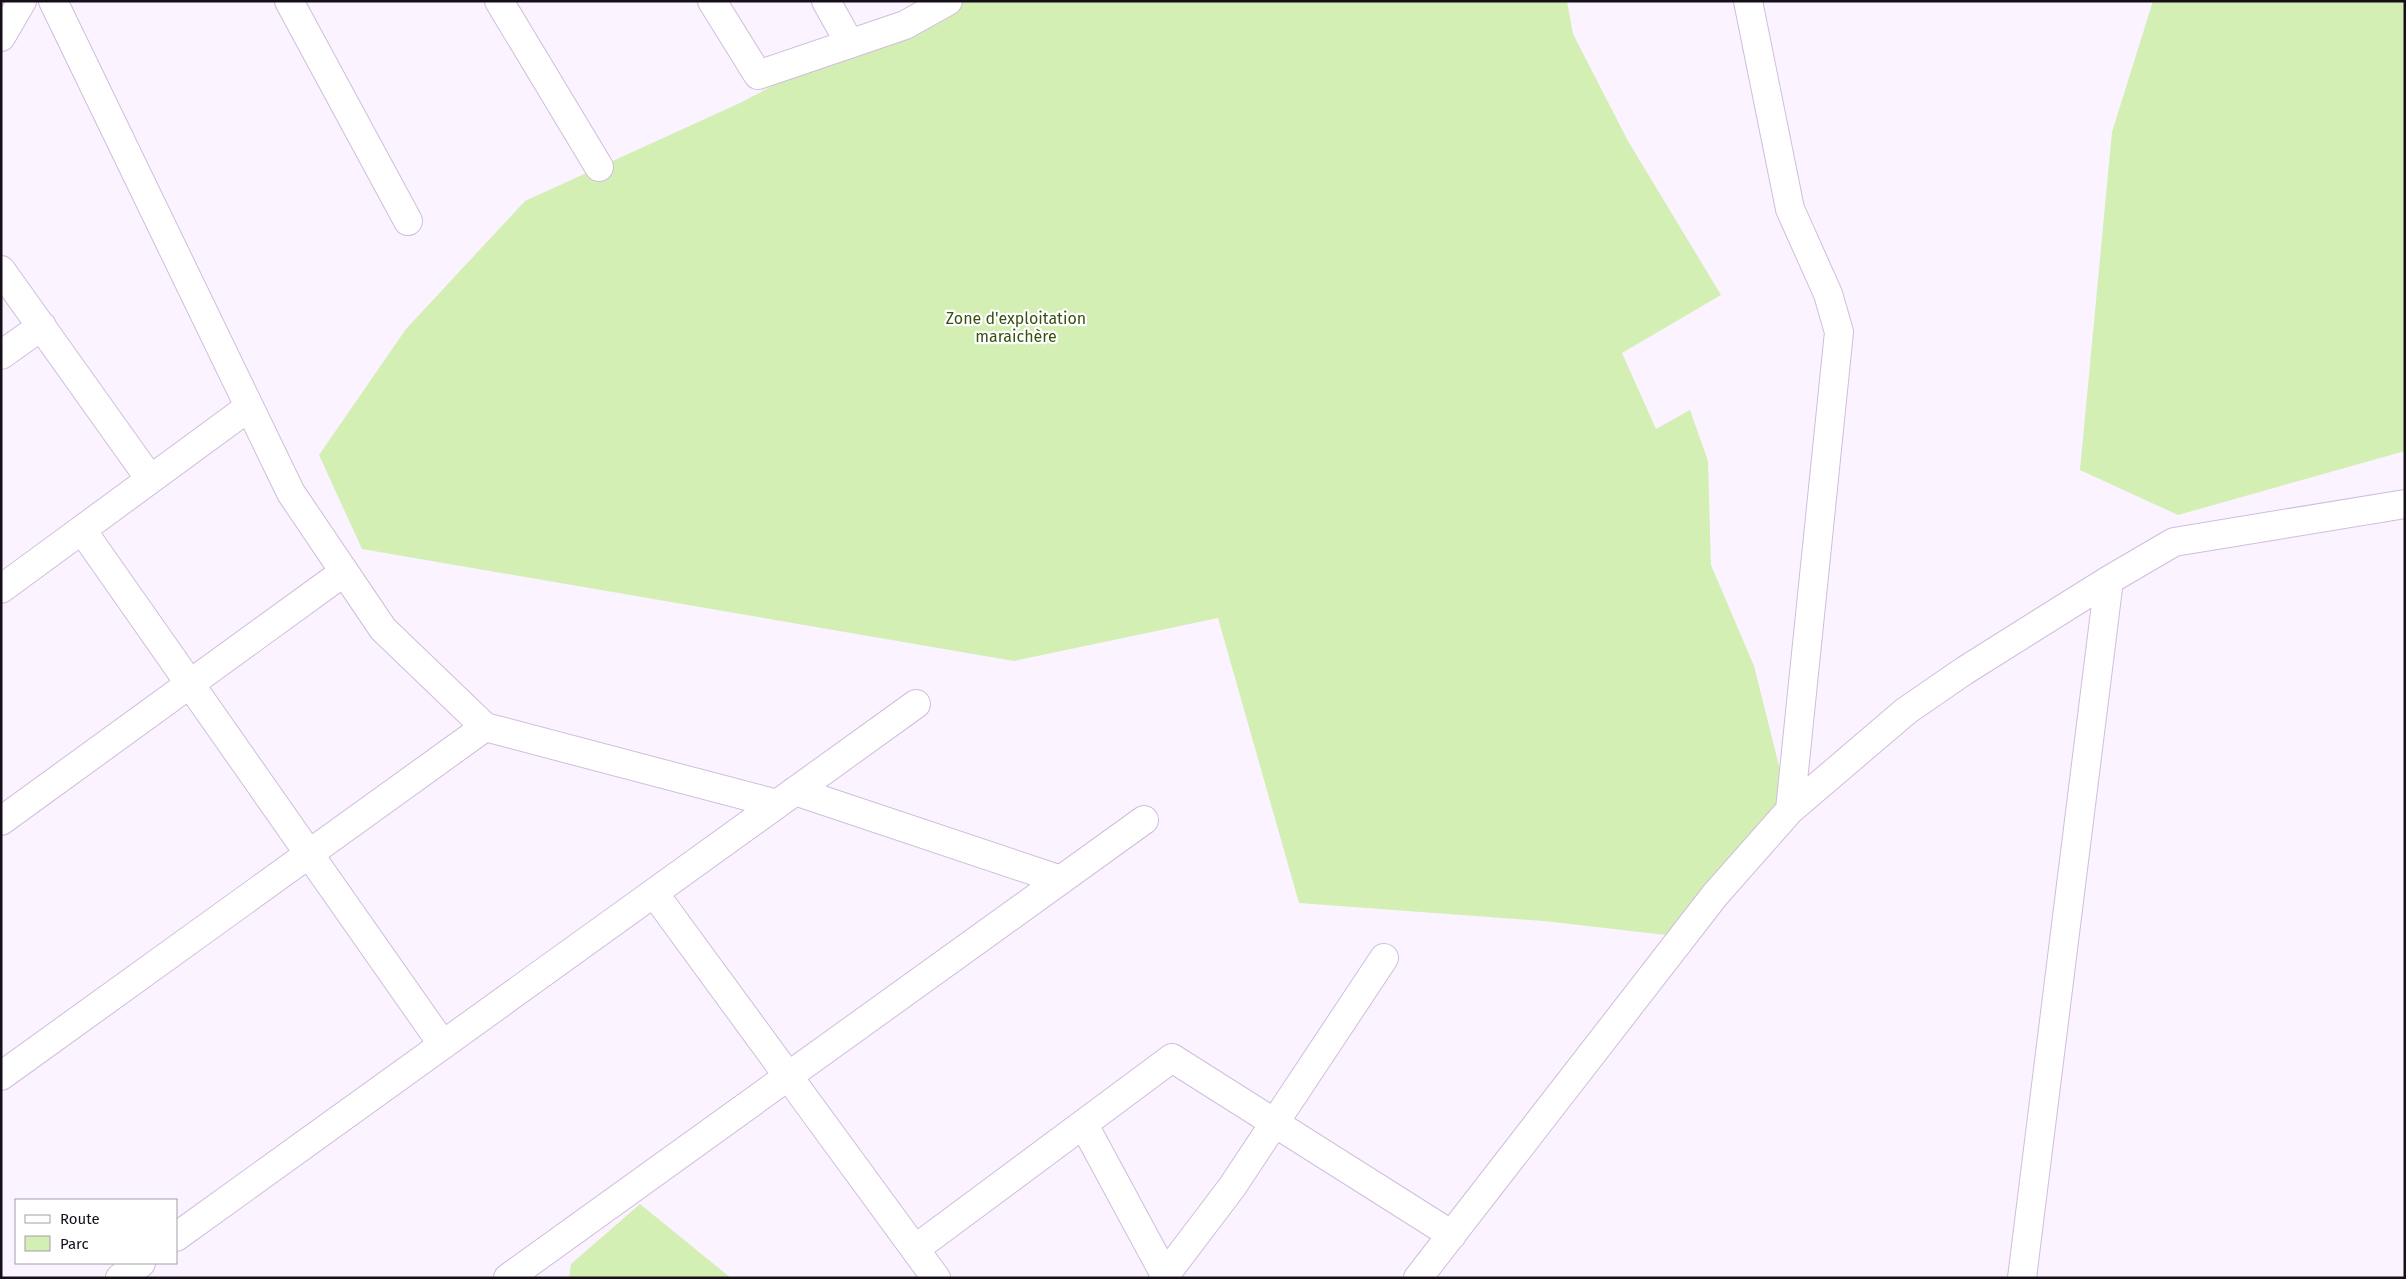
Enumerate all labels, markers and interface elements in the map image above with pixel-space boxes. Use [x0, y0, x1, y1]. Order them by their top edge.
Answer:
park label: Zone d'exploitation maraichère [946, 309, 1086, 346]
legend [15, 1199, 178, 1264]
text: Route [60, 1210, 100, 1228]
text: Parc [60, 1235, 89, 1253]

